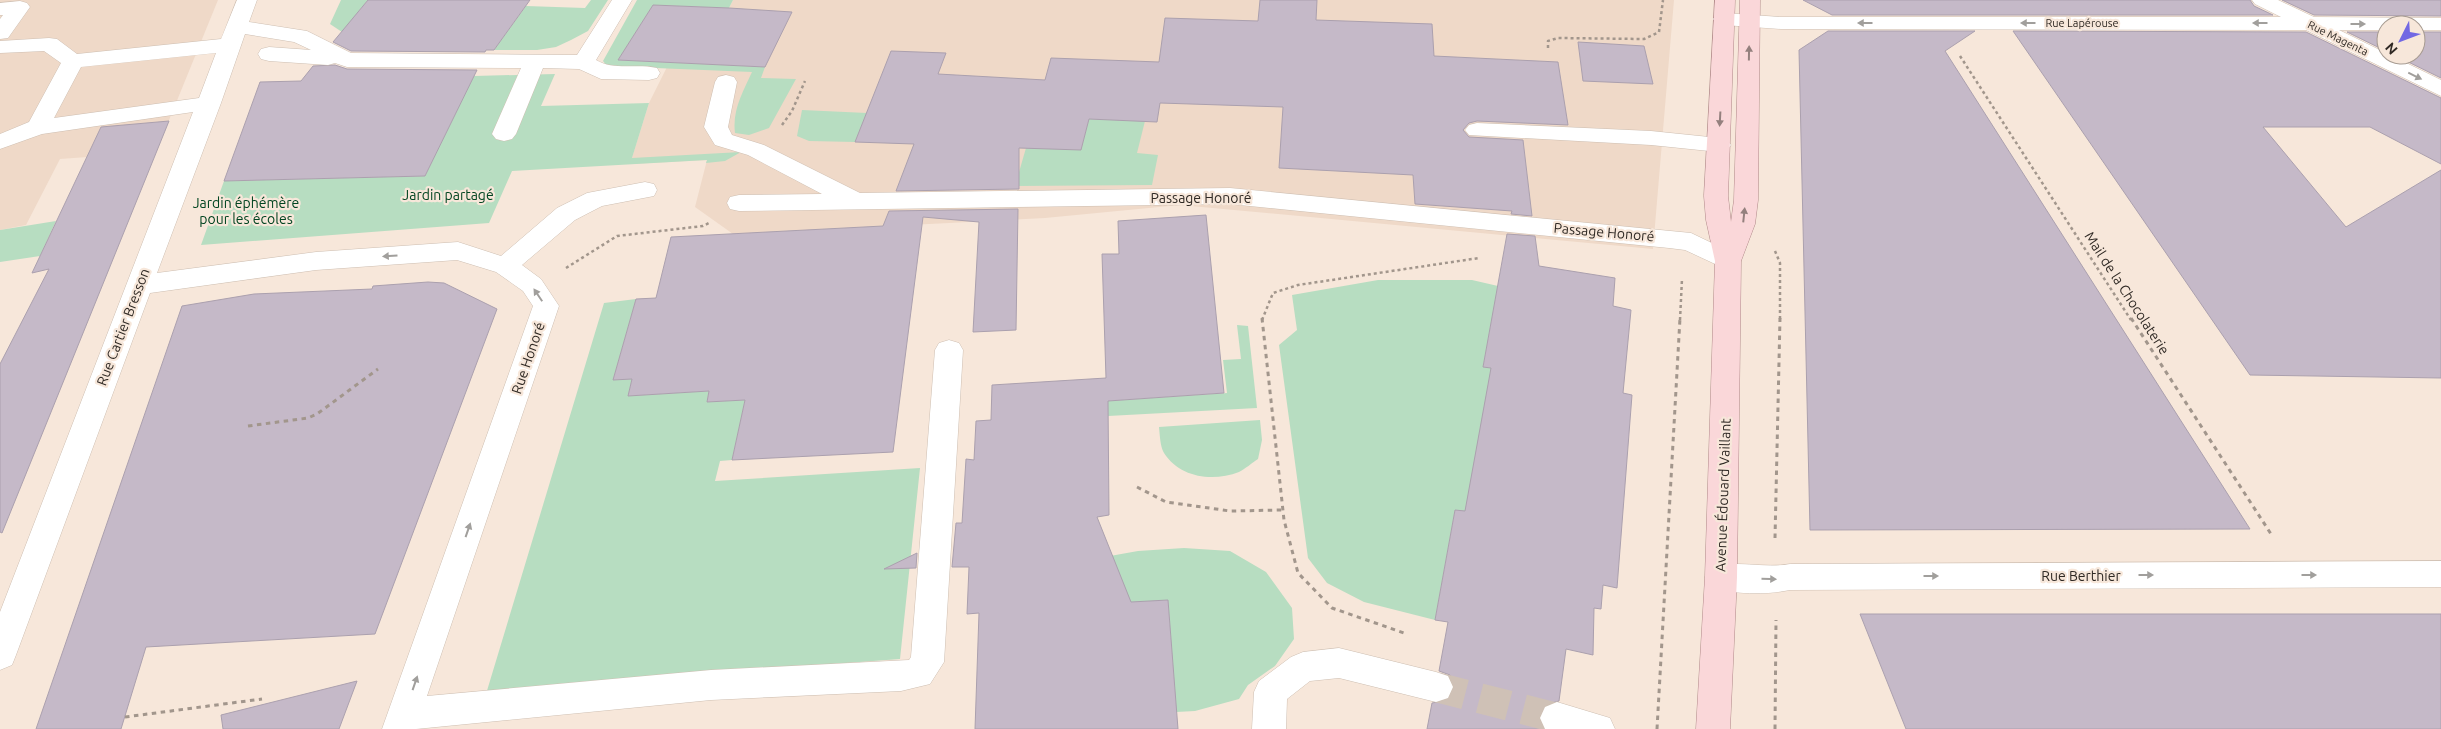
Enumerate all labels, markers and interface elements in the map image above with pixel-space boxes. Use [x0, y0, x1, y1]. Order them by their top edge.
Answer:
north arrow [2376, 15, 2426, 65]
street label: Rue Lapérouse [2045, 17, 2119, 29]
street label: Rue Magenta [2306, 18, 2370, 58]
one-way arrow [1857, 19, 1873, 27]
one-way arrow [2019, 19, 2035, 27]
one-way arrow [2252, 19, 2268, 27]
one-way arrow [2350, 20, 2366, 28]
text: N [2382, 39, 2401, 58]
one-way arrow [1745, 45, 1753, 61]
one-way arrow [2408, 73, 2422, 81]
one-way arrow [1715, 111, 1723, 127]
park label: Jardin partagé [402, 187, 494, 203]
street label: Passage Honoré [1151, 190, 1251, 206]
park label: Jardin éphémère pour les écoles [193, 195, 299, 227]
one-way arrow [1740, 207, 1748, 223]
street label: Passage Honoré [1553, 220, 1655, 244]
street label: Mail de la Chocolaterie [2081, 229, 2173, 357]
one-way arrow [382, 252, 398, 260]
street label: Rue Cartier Bresson [93, 266, 153, 388]
one-way arrow [533, 288, 543, 302]
street label: Rue Honoré [508, 320, 548, 396]
street label: Avenue Édouard Vaillant [1711, 417, 1734, 572]
one-way arrow [465, 522, 472, 537]
street label: Rue Berthier [2041, 568, 2121, 584]
one-way arrow [2301, 570, 2317, 578]
one-way arrow [2139, 571, 2155, 579]
one-way arrow [1924, 572, 1940, 580]
one-way arrow [1761, 575, 1777, 583]
one-way arrow [411, 675, 419, 690]

